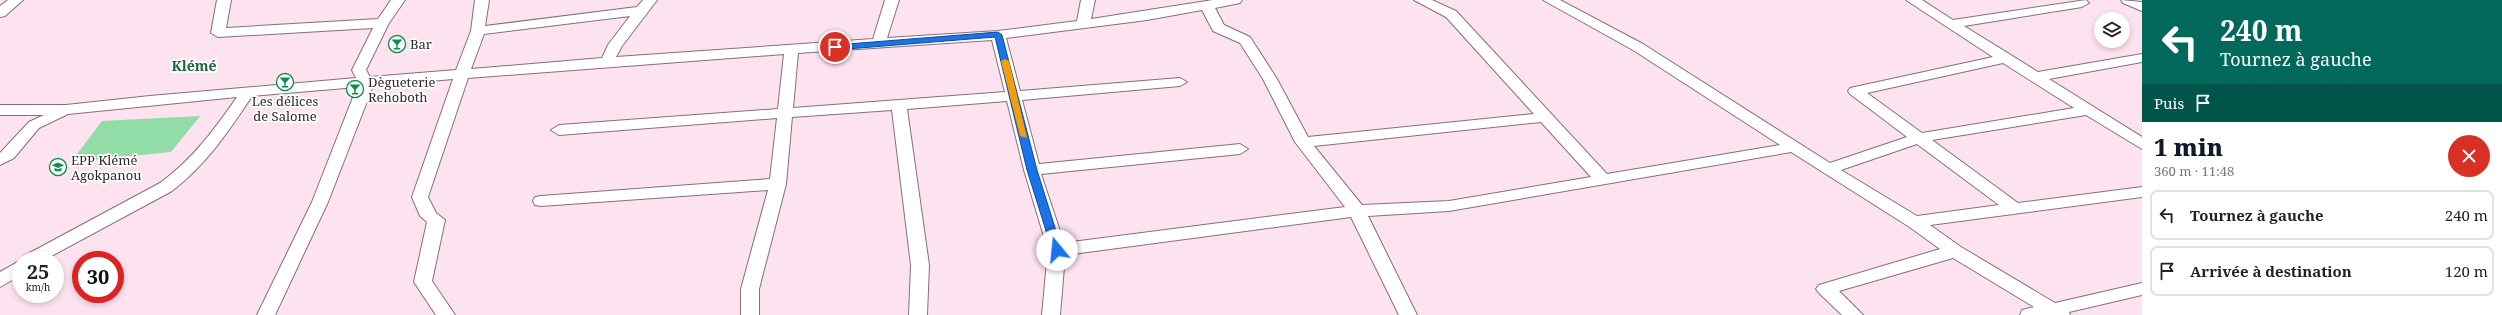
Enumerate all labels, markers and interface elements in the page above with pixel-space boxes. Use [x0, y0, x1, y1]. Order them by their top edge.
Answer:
text: 240 m [2220, 11, 2302, 49]
map controls [2094, 12, 2130, 48]
button: layers [2094, 12, 2130, 48]
icon: left [2154, 16, 2206, 68]
pin [818, 30, 852, 64]
bar icon: Bar [387, 34, 407, 54]
place label: Bar [410, 35, 432, 53]
icon: arrive [824, 36, 846, 58]
text: Tournez à gauche [2220, 47, 2372, 71]
district label: Klémé [171, 56, 217, 75]
bar icon: Les délices de Salome [275, 72, 295, 92]
place label: Dègueterie Rehoboth [368, 73, 435, 106]
bar icon: Dègueterie Rehoboth [345, 79, 365, 99]
place label: Les délices de Salome [252, 92, 318, 125]
icon: arrive [2192, 92, 2214, 114]
text: Puis [2154, 93, 2184, 113]
text: 1 min [2154, 130, 2223, 163]
button: close [2448, 135, 2490, 177]
place label: EPP Klémé Agokpanou [71, 151, 141, 184]
school or university icon: EPP Klémé Agokpanou [48, 157, 68, 177]
text: 360 m · 11:48 [2154, 162, 2234, 180]
icon: left [2156, 204, 2178, 226]
text: Tournez à gauche [2190, 205, 2324, 225]
text: 240 m [2445, 205, 2488, 225]
position arrow [1036, 229, 1078, 271]
speed limit sign: 30 [72, 251, 124, 303]
text: 25 [27, 258, 49, 285]
icon: arrive [2156, 260, 2178, 282]
text: Arrivée à destination [2190, 261, 2352, 281]
text: 120 m [2445, 261, 2488, 281]
text: km/h [26, 280, 50, 294]

